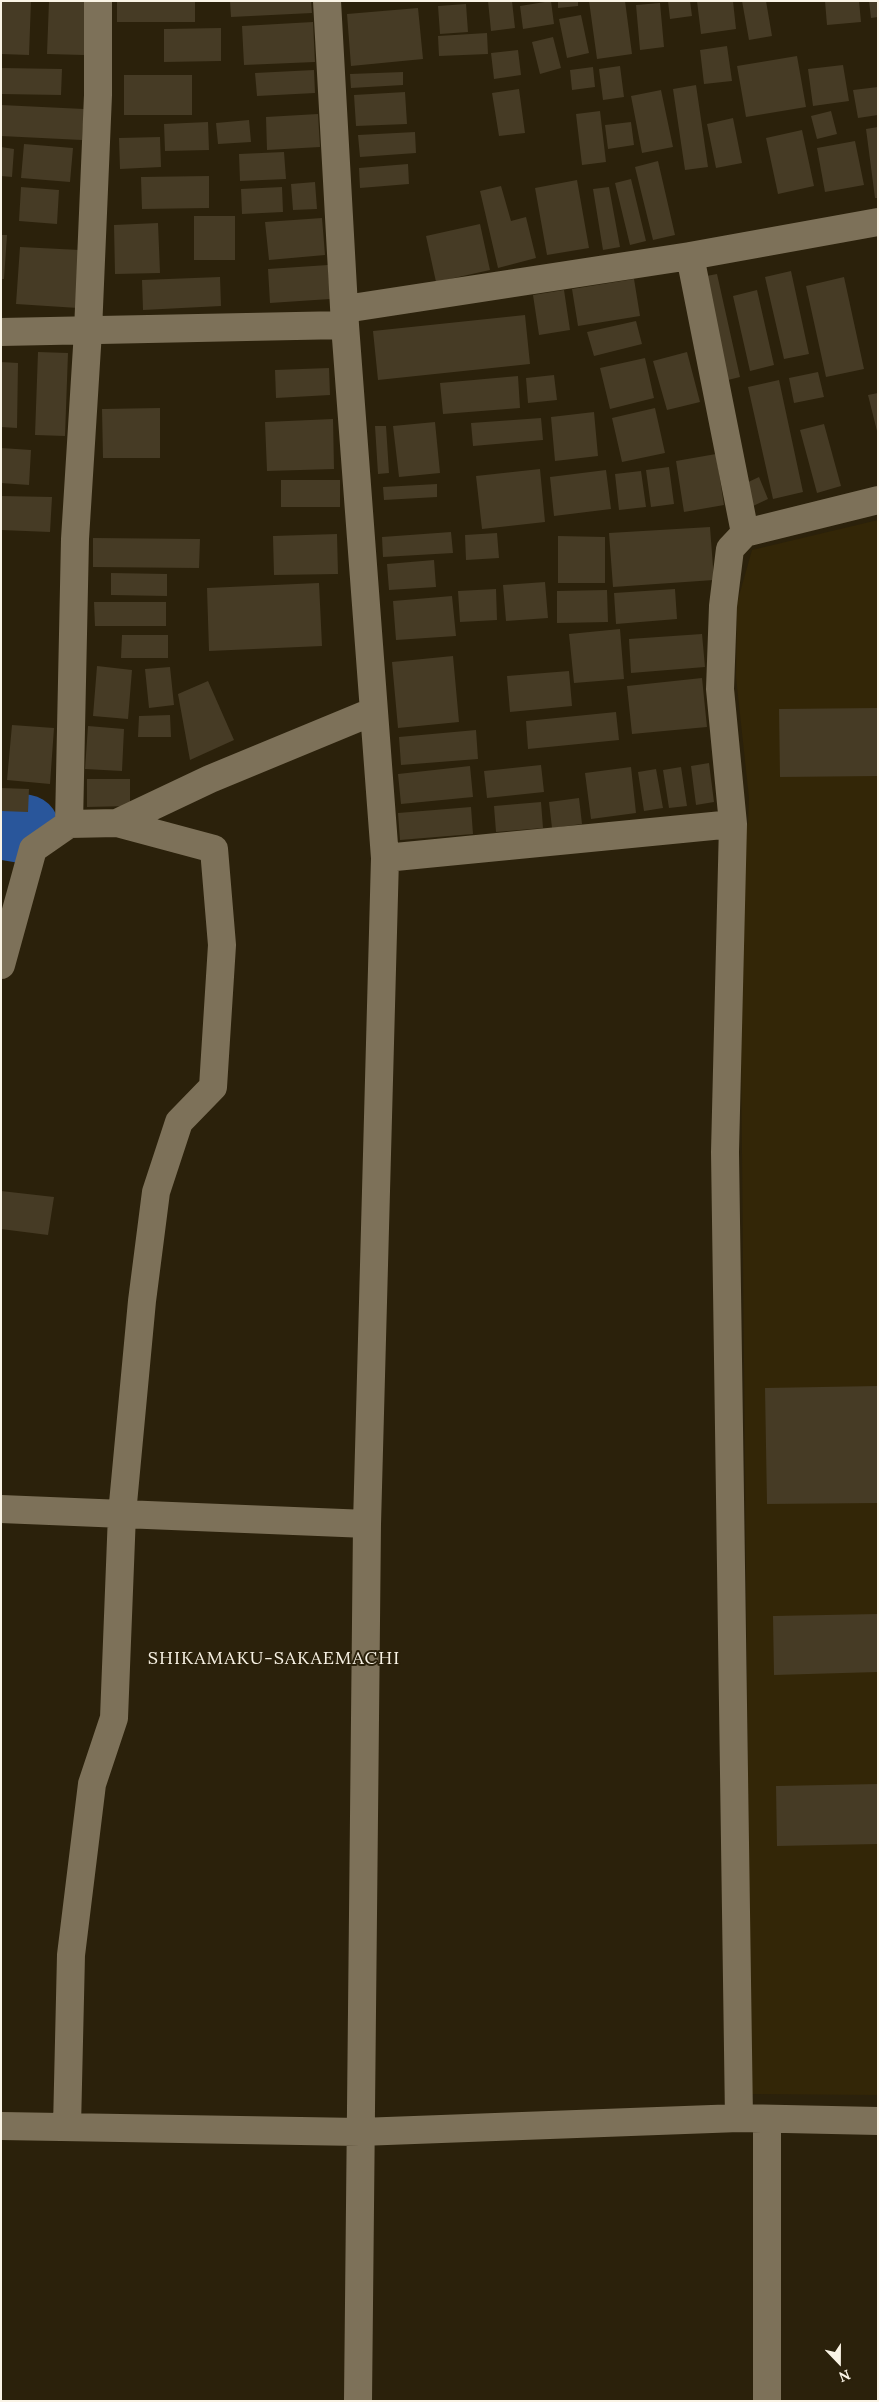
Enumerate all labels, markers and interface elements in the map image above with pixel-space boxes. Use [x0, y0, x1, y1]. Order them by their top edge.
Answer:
district label: SHIKAMAKU-SAKAEMACHI [145, 1648, 403, 1670]
north arrow [814, 2337, 864, 2387]
text: N [836, 2366, 853, 2386]

